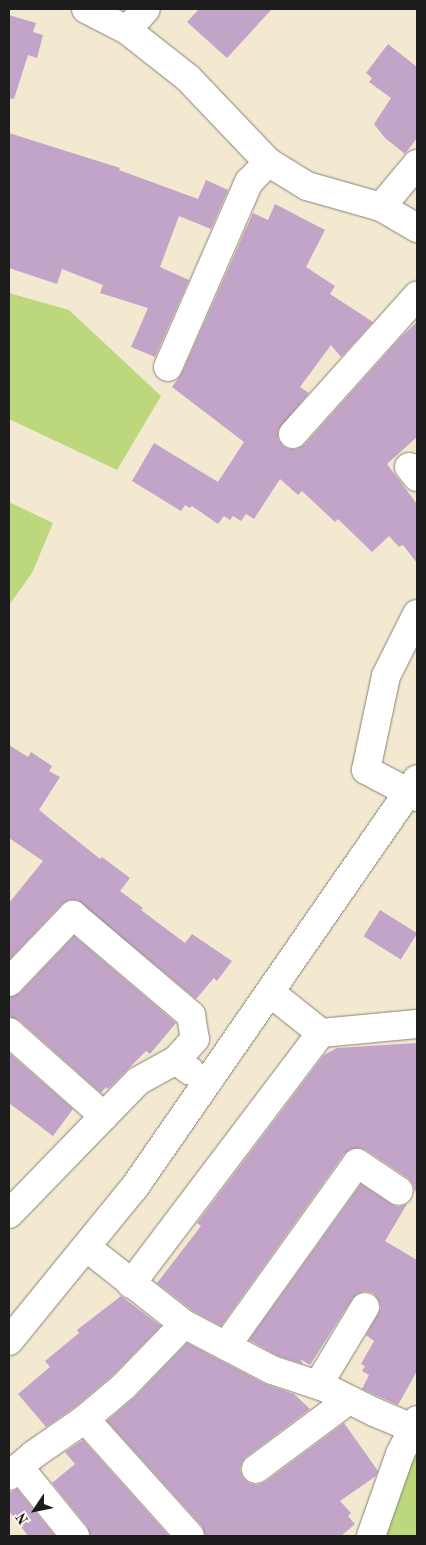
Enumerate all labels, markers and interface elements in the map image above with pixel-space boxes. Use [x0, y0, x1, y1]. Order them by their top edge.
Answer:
north arrow [10, 1485, 60, 1535]
text: N [14, 1510, 31, 1527]

